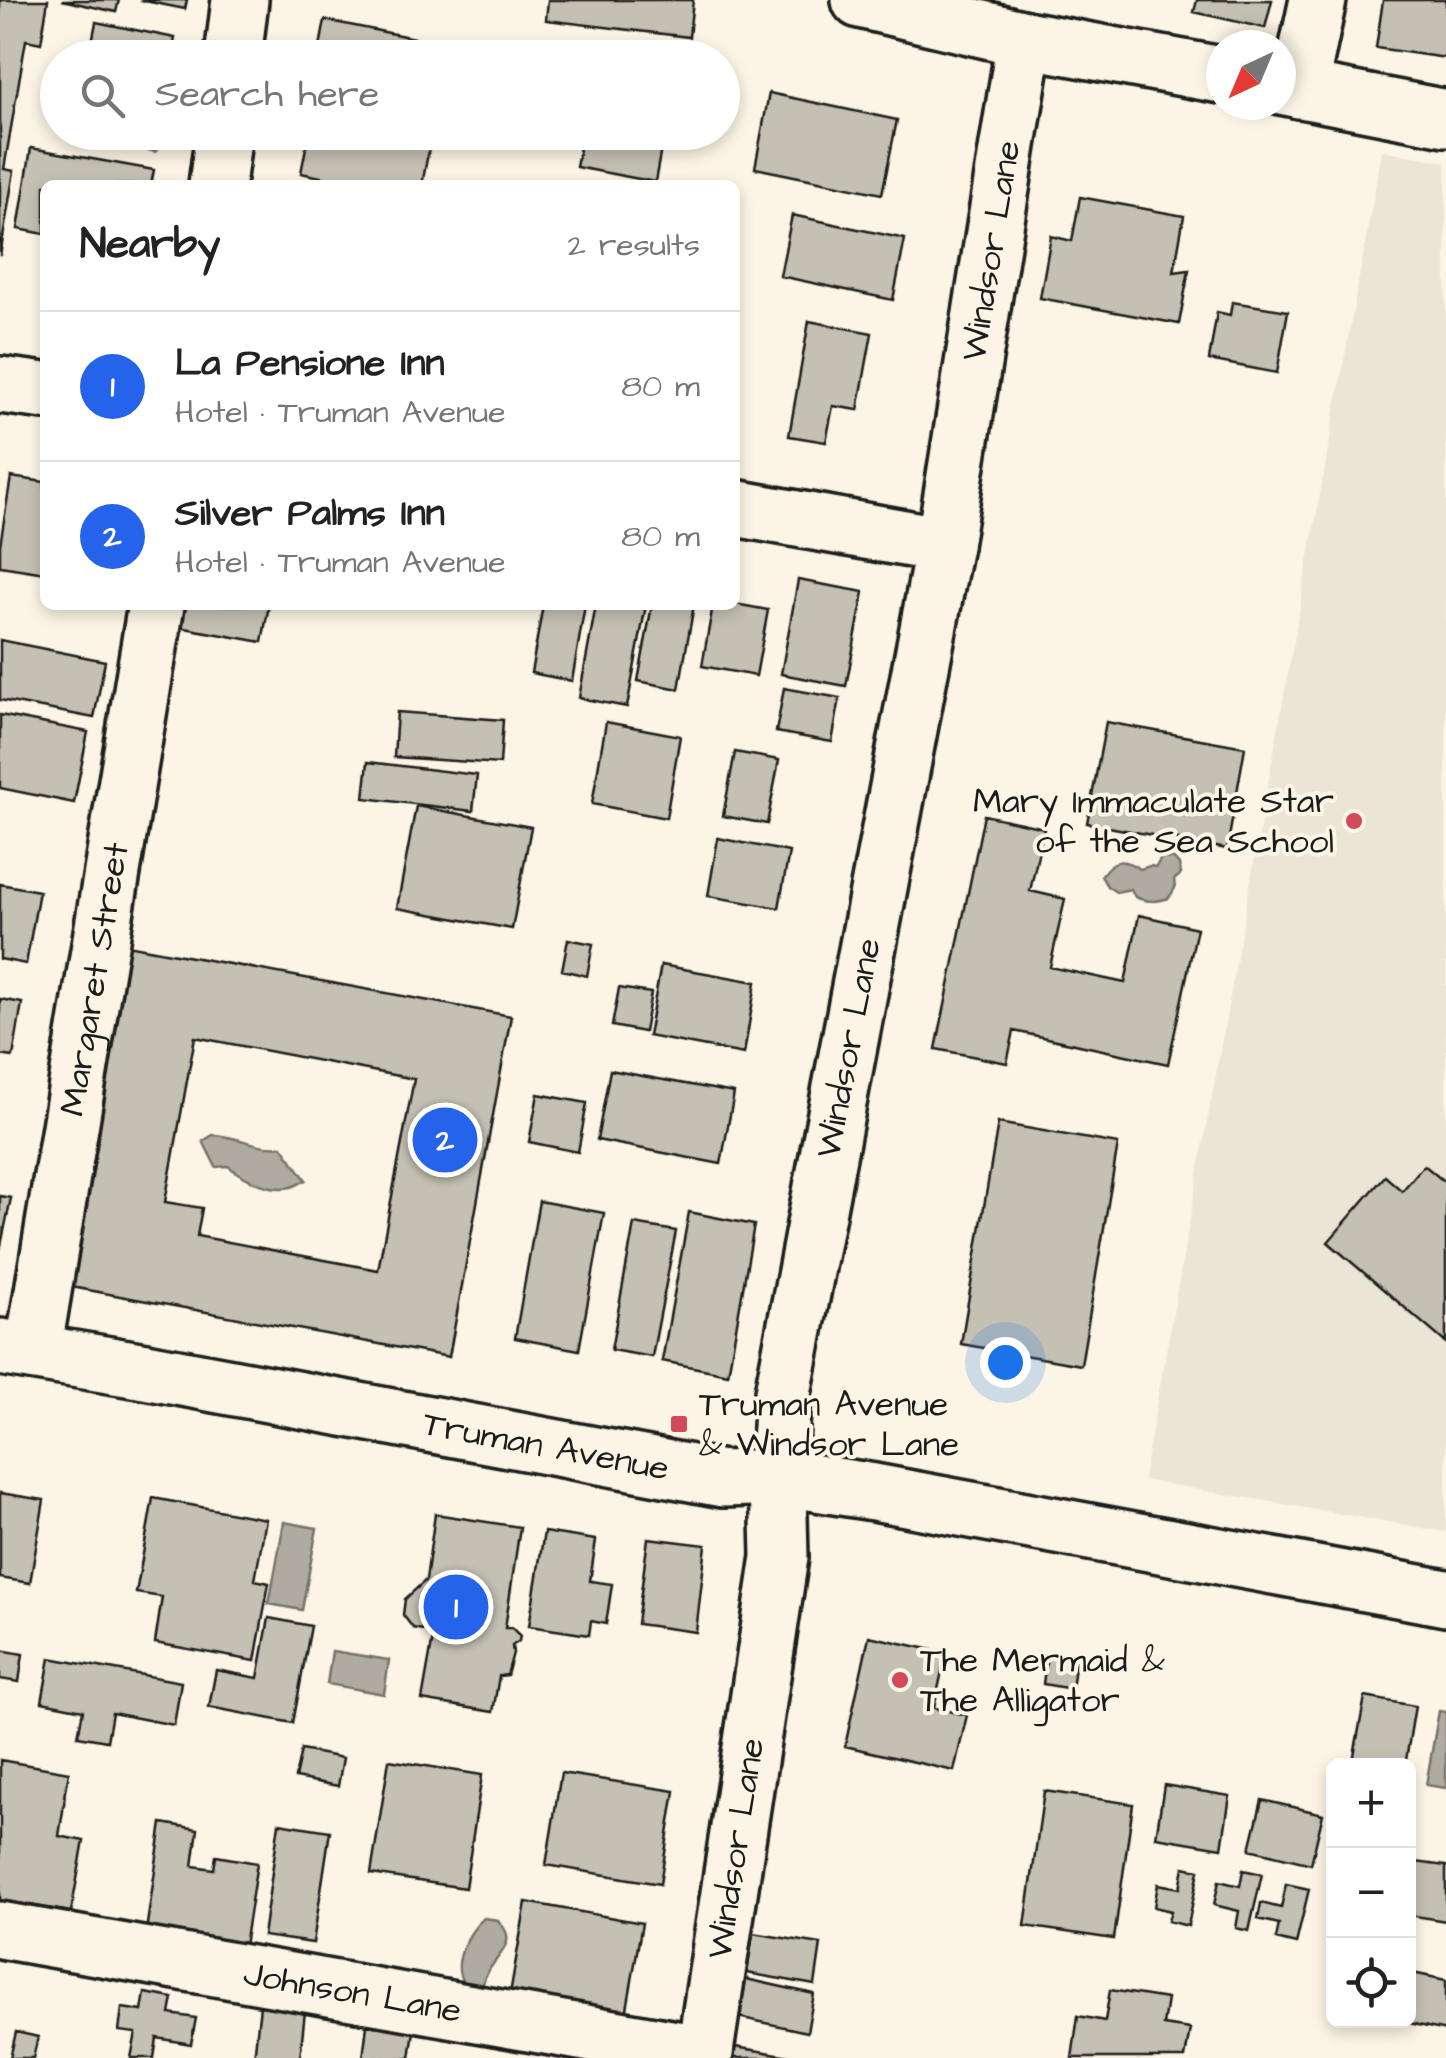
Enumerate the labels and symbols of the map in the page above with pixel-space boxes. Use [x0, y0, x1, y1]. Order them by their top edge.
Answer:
north arrow [1206, 30, 1296, 120]
street label: Windsor Lane [949, 137, 1033, 365]
place label: Mary Immaculate Star of the Sea School [973, 777, 1334, 866]
marker: Mary Immaculate Star of the Sea School [1343, 810, 1365, 832]
street label: Margaret Street [48, 839, 141, 1119]
street label: Windsor Lane [804, 934, 893, 1162]
pin: 2 [412, 1102, 478, 1178]
your location [980, 1337, 1031, 1388]
place label: Truman Avenue & Windsor Lane [699, 1380, 959, 1469]
street label: Truman Avenue [419, 1399, 673, 1493]
marker: Truman Avenue & Windsor Lane [668, 1413, 690, 1435]
pin: 1 [424, 1570, 488, 1644]
place label: The Mermaid & The Alligator [920, 1636, 1166, 1727]
marker: The Mermaid & The Alligator [889, 1669, 911, 1691]
street label: Windsor Lane [695, 1735, 777, 1962]
street label: Johnson Lane [240, 1949, 465, 2035]

